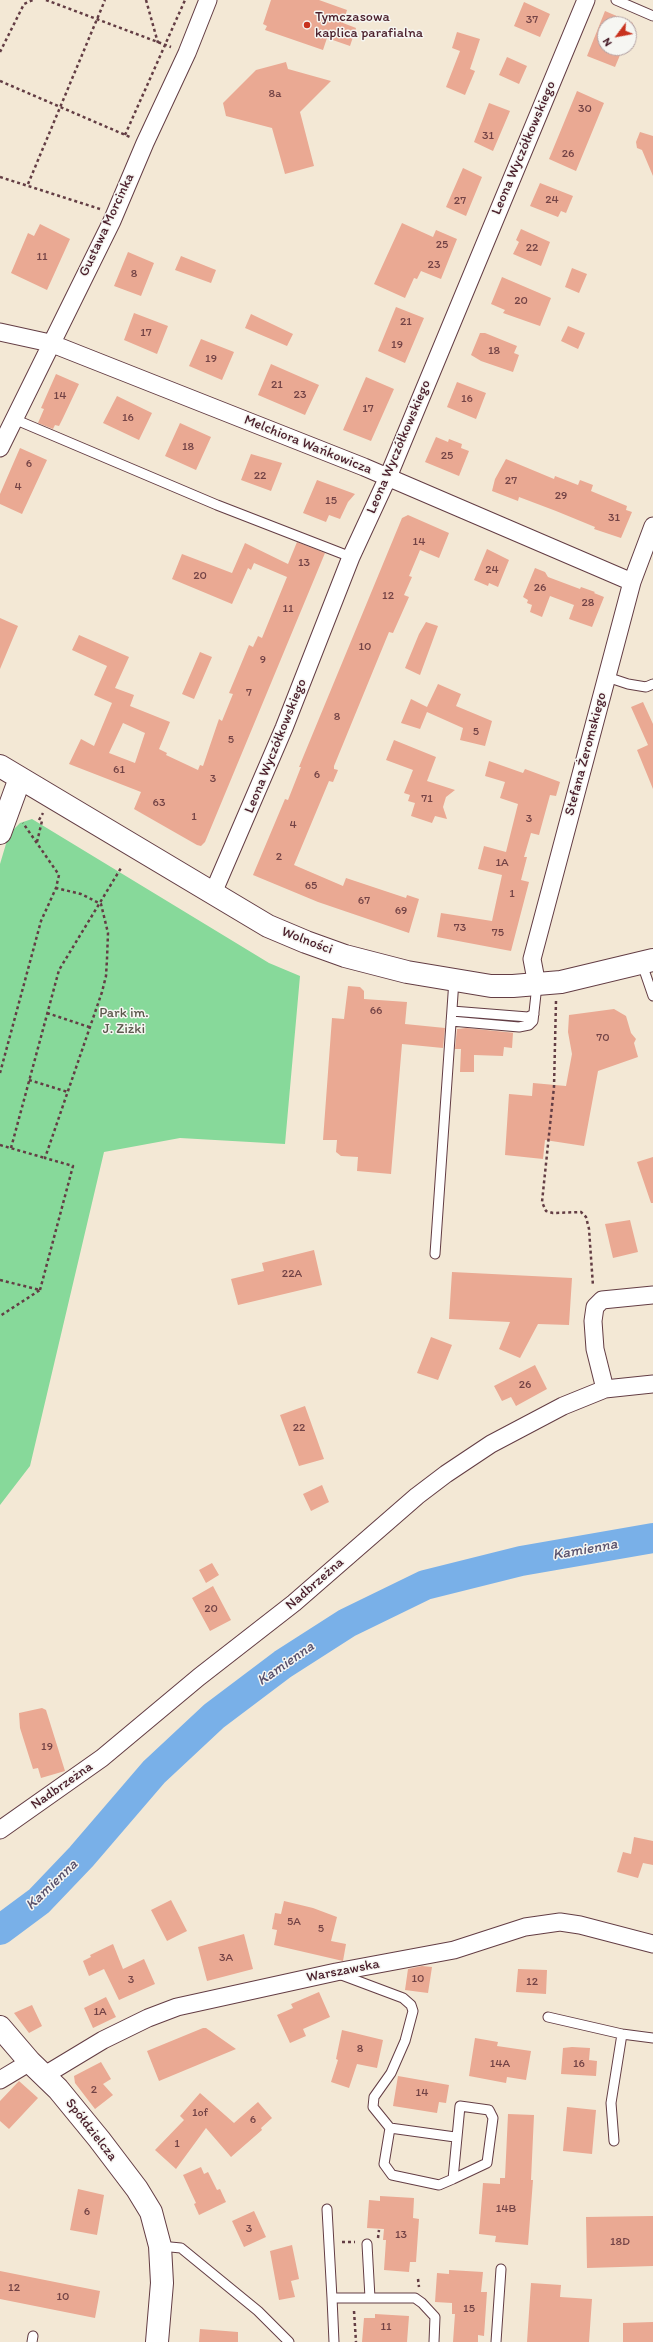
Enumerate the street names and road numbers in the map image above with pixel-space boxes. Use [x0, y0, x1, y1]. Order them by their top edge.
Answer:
street label: Leona Wyczółkowskiego [488, 79, 560, 217]
street label: Gustawa Morcinka [76, 171, 138, 279]
street label: Leona Wyczółkowskiego [363, 378, 435, 516]
street label: Melchiora Wańkowicza [242, 412, 374, 478]
street label: Leona Wyczółkowskiego [241, 676, 311, 816]
street label: Stefana Żeromskiego [561, 691, 611, 817]
street label: Wolności [279, 924, 335, 958]
street label: Nadbrzeżna [282, 1554, 348, 1614]
street label: Nadbrzeżna [28, 1759, 96, 1813]
street label: Warszawska [305, 1956, 381, 1986]
street label: Spółdzielcza [61, 2095, 121, 2165]

